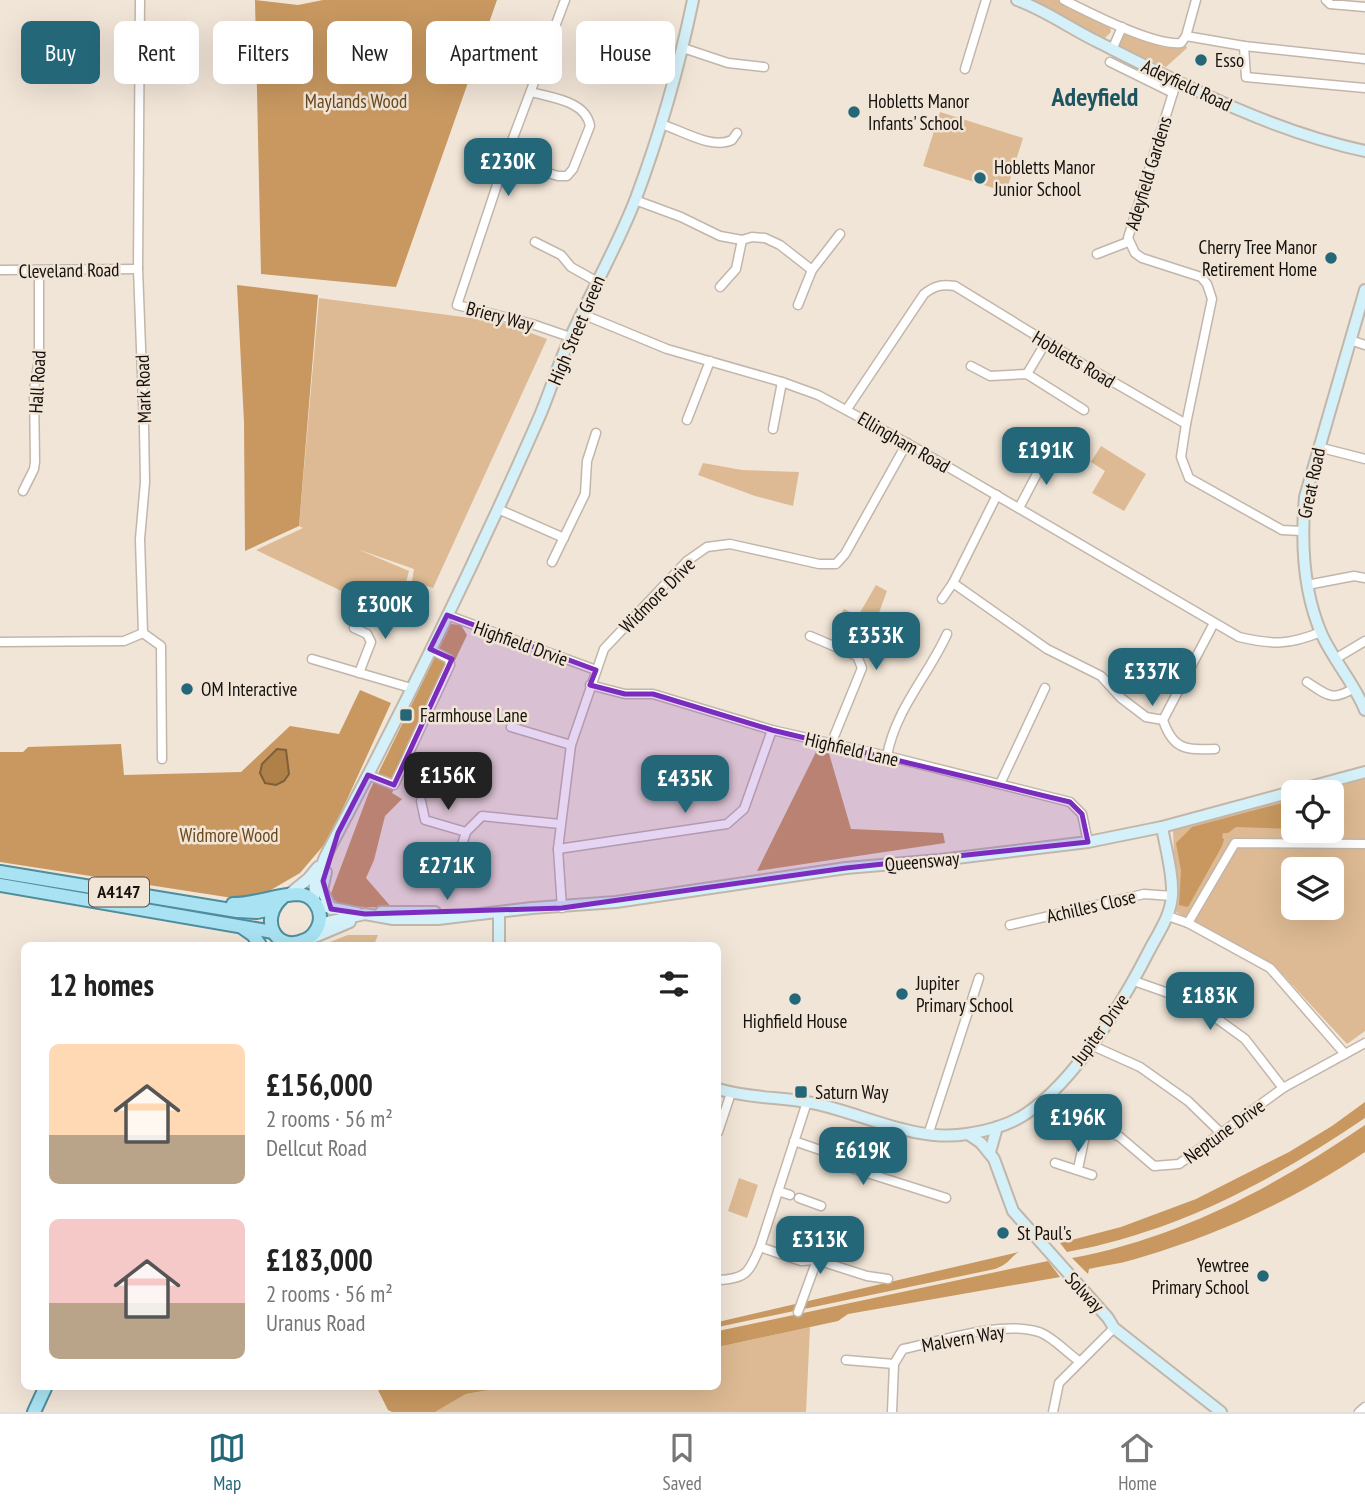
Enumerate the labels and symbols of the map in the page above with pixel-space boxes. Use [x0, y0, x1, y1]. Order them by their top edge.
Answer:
place label: Esso [1215, 48, 1244, 72]
marker: Esso [1193, 52, 1209, 68]
street label: Adeyfield Road [1138, 54, 1236, 116]
district label: Adeyfield [1051, 80, 1138, 113]
park label: Maylands Wood [305, 89, 407, 113]
place label: Hobletts Manor Infants' School [868, 89, 970, 135]
marker: Hobletts Manor Infants' School [846, 104, 862, 120]
street label: Adeyfield Gardens [1119, 113, 1177, 233]
pin: £230K [459, 138, 557, 198]
place label: Hobletts Manor Junior School [993, 155, 1096, 201]
marker: Hobletts Manor Junior School [972, 170, 988, 186]
place label: Cherry Tree Manor Retirement Home [1198, 235, 1318, 281]
marker: Cherry Tree Manor Retirement Home [1323, 250, 1339, 266]
street label: Cleveland Road [18, 257, 120, 283]
street label: High Street Green [542, 272, 610, 388]
street label: Briery Way [464, 296, 537, 337]
street label: Hobletts Road [1028, 325, 1120, 393]
street label: Hall Road [23, 350, 51, 414]
street label: Mark Road [130, 354, 156, 424]
street label: Ellingham Road [854, 406, 954, 478]
pin: £191K [997, 428, 1095, 487]
street label: Great Road [1292, 445, 1330, 521]
street label: Widmore Drive [614, 552, 700, 638]
pin: £300K [336, 582, 434, 641]
pin: £353K [827, 612, 925, 672]
street label: Highfield Drvie [471, 615, 571, 671]
pin: £337K [1103, 648, 1201, 708]
place label: OM Interactive [201, 677, 298, 701]
marker: OM Interactive [179, 681, 195, 697]
place label: Farmhouse Lane [420, 703, 528, 727]
marker: Farmhouse Lane [398, 707, 414, 723]
street label: Highfield Lane [803, 727, 901, 771]
pin: £156K [399, 752, 497, 812]
pin: £435K [636, 756, 734, 815]
park label: Widmore Wood [179, 823, 279, 847]
pin: £271K [398, 842, 496, 902]
street label: Queensway [884, 846, 961, 876]
road number: A4147 [89, 878, 149, 906]
street label: Achilles Close [1044, 884, 1138, 928]
place label: Jupiter Primary School [915, 971, 1014, 1017]
pin: £183K [1161, 972, 1259, 1032]
marker: Jupiter Primary School [894, 986, 910, 1002]
street label: Jupiter Drive [1066, 989, 1134, 1070]
marker: Highfield House [787, 991, 803, 1007]
place label: Highfield House [743, 1009, 847, 1033]
place label: Saturn Way [815, 1080, 889, 1104]
marker: Saturn Way [793, 1084, 809, 1100]
street label: Neptune Drive [1179, 1093, 1269, 1168]
pin: £196K [1029, 1094, 1127, 1154]
pin: £619K [814, 1128, 912, 1187]
pin: £313K [771, 1216, 869, 1276]
place label: St Paul's [1017, 1221, 1072, 1245]
marker: St Paul's [995, 1225, 1011, 1241]
place label: Yewtree Primary School [1152, 1253, 1250, 1299]
street label: Solway [1060, 1267, 1110, 1318]
marker: Yewtree Primary School [1255, 1268, 1271, 1284]
street label: Malvern Way [920, 1319, 1007, 1357]

